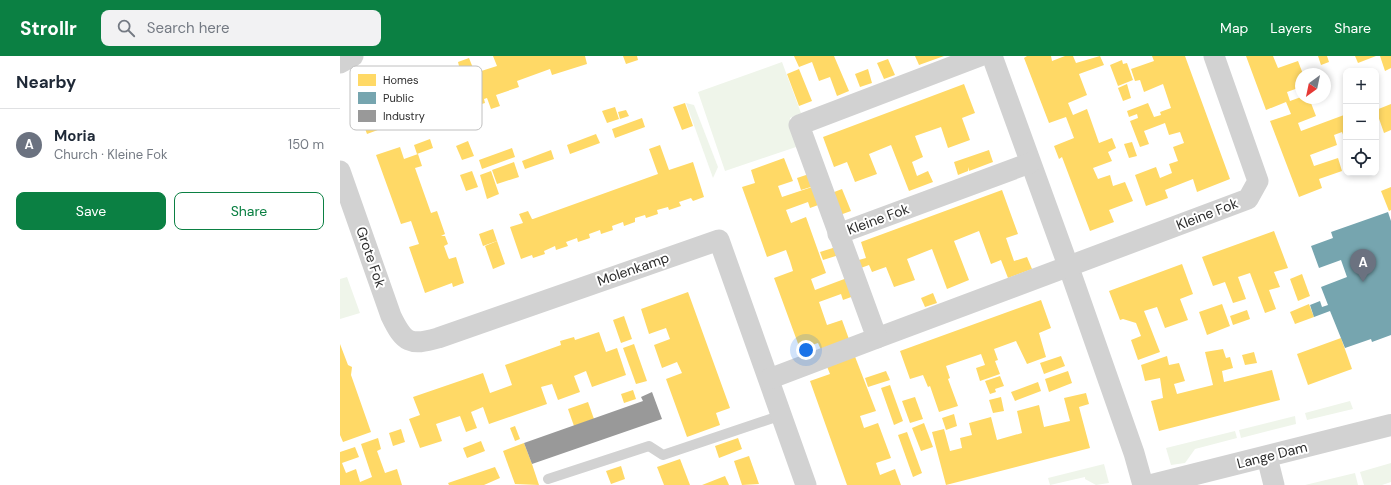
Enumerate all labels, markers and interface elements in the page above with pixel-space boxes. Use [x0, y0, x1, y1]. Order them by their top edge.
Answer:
search box [101, 10, 381, 46]
text: Strollr [20, 16, 77, 41]
icon: search [115, 17, 137, 39]
text: Search here [147, 18, 230, 38]
text: Map [1220, 19, 1248, 37]
text: Layers [1270, 19, 1312, 37]
text: Share [1334, 19, 1371, 37]
legend [350, 66, 482, 130]
north arrow [1295, 68, 1331, 104]
map controls [1343, 68, 1379, 176]
button: + [1343, 68, 1379, 104]
text: Nearby [16, 71, 76, 93]
text: Homes [383, 73, 419, 87]
text: Public [383, 91, 414, 105]
button: − [1343, 104, 1379, 140]
text: Industry [383, 109, 425, 123]
text: Moria [54, 126, 95, 146]
text: A [24, 136, 34, 153]
text: 150 m [288, 136, 324, 153]
button: locate [1343, 140, 1379, 176]
text: Church · Kleine Fok [54, 146, 167, 163]
button: Save [16, 192, 166, 230]
button: Share [174, 192, 324, 230]
street label: Kleine Fok [1173, 194, 1241, 234]
street label: Kleine Fok [844, 199, 912, 239]
street label: Grote Fok [352, 224, 390, 290]
street label: Molenkamp [595, 248, 672, 290]
pin: A [1350, 249, 1376, 282]
your location [796, 340, 816, 360]
street label: Lange Dam [1235, 438, 1309, 472]

